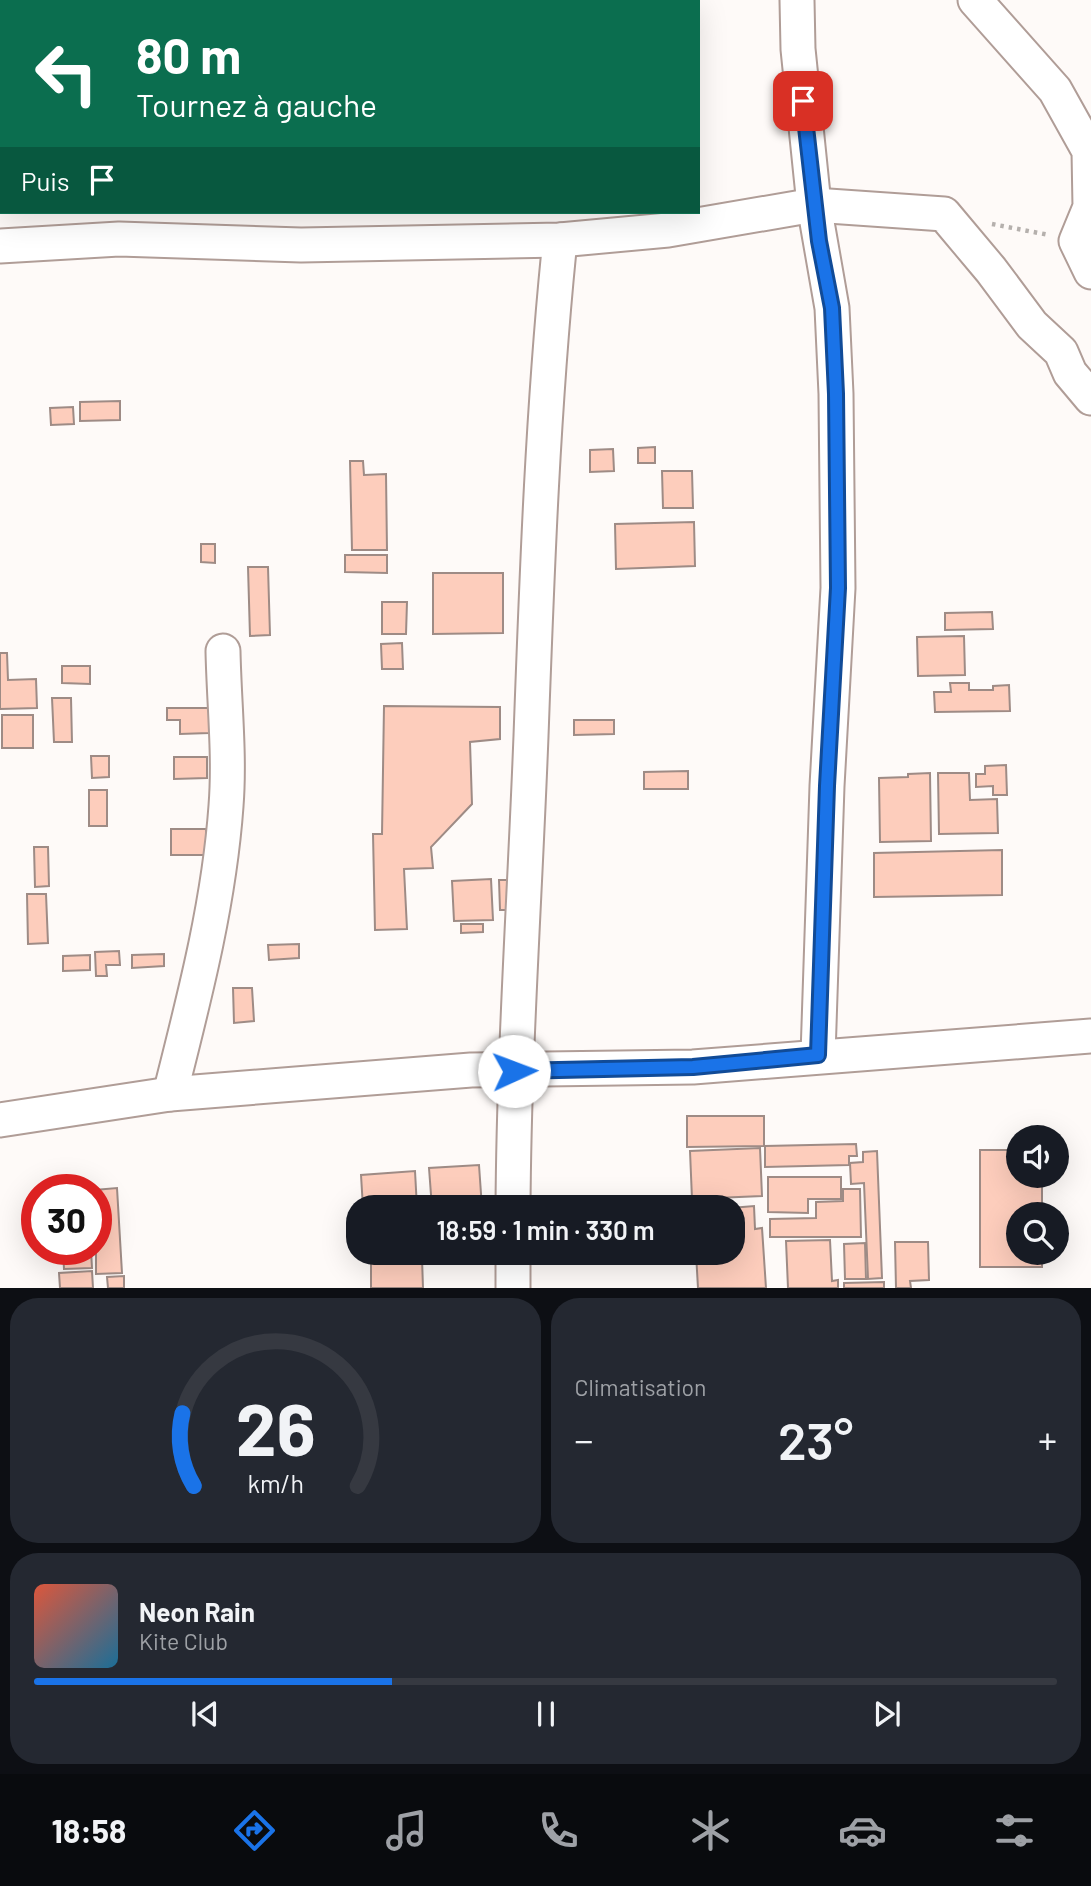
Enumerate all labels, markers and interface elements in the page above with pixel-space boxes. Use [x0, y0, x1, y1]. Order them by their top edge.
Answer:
text: 80 m [136, 25, 241, 84]
icon: left [21, 28, 112, 119]
pin [773, 71, 833, 131]
icon: arrive [784, 82, 822, 120]
text: Tournez à gauche [136, 85, 377, 123]
icon: arrive [83, 161, 121, 199]
text: Puis [21, 165, 69, 196]
position arrow [477, 1034, 551, 1108]
map controls [1006, 1125, 1069, 1265]
button: sound [1006, 1125, 1069, 1188]
speed limit sign: 30 [21, 1174, 112, 1265]
button: search [1006, 1202, 1069, 1265]
text: 18:59 · 1 min · 330 m [436, 1214, 655, 1245]
text: Climatisation [575, 1373, 706, 1401]
text: 26 [235, 1384, 315, 1472]
text: 23° [778, 1408, 853, 1470]
text: − [575, 1416, 594, 1462]
text: + [1038, 1416, 1057, 1462]
text: km/h [247, 1468, 304, 1498]
text: Neon Rain [139, 1596, 255, 1627]
text: Kite Club [139, 1627, 228, 1655]
icon: previous [186, 1695, 224, 1733]
icon: pause [527, 1695, 565, 1733]
icon: next [868, 1695, 906, 1733]
icon: directions [230, 1806, 279, 1855]
icon: music [382, 1806, 431, 1855]
icon: phone [534, 1806, 583, 1855]
icon: climate [686, 1806, 735, 1855]
icon: car [838, 1806, 887, 1855]
icon: filters [990, 1806, 1039, 1855]
text: 18:58 [52, 1811, 126, 1849]

